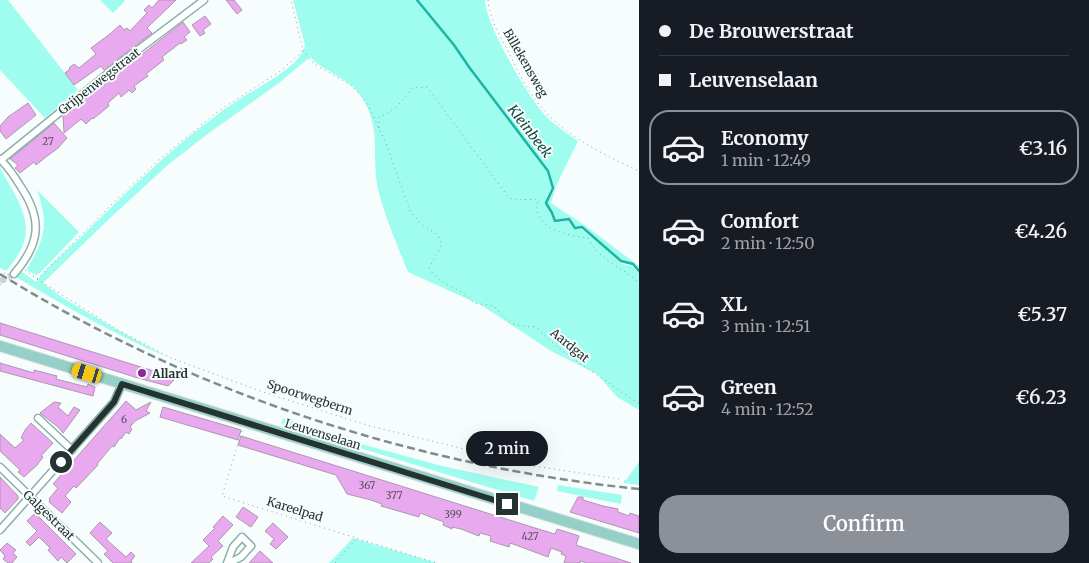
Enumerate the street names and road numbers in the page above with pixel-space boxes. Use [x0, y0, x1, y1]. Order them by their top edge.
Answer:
street label: Billekensweg [500, 26, 552, 101]
street label: Grijpenwegstraat [55, 44, 143, 118]
street label: Aardgat [547, 324, 593, 365]
street label: Spoorwegberm [265, 376, 355, 418]
street label: Leuvenselaan [283, 415, 363, 453]
street label: Galgestraat [20, 487, 78, 543]
street label: Kareelpad [265, 493, 325, 525]

